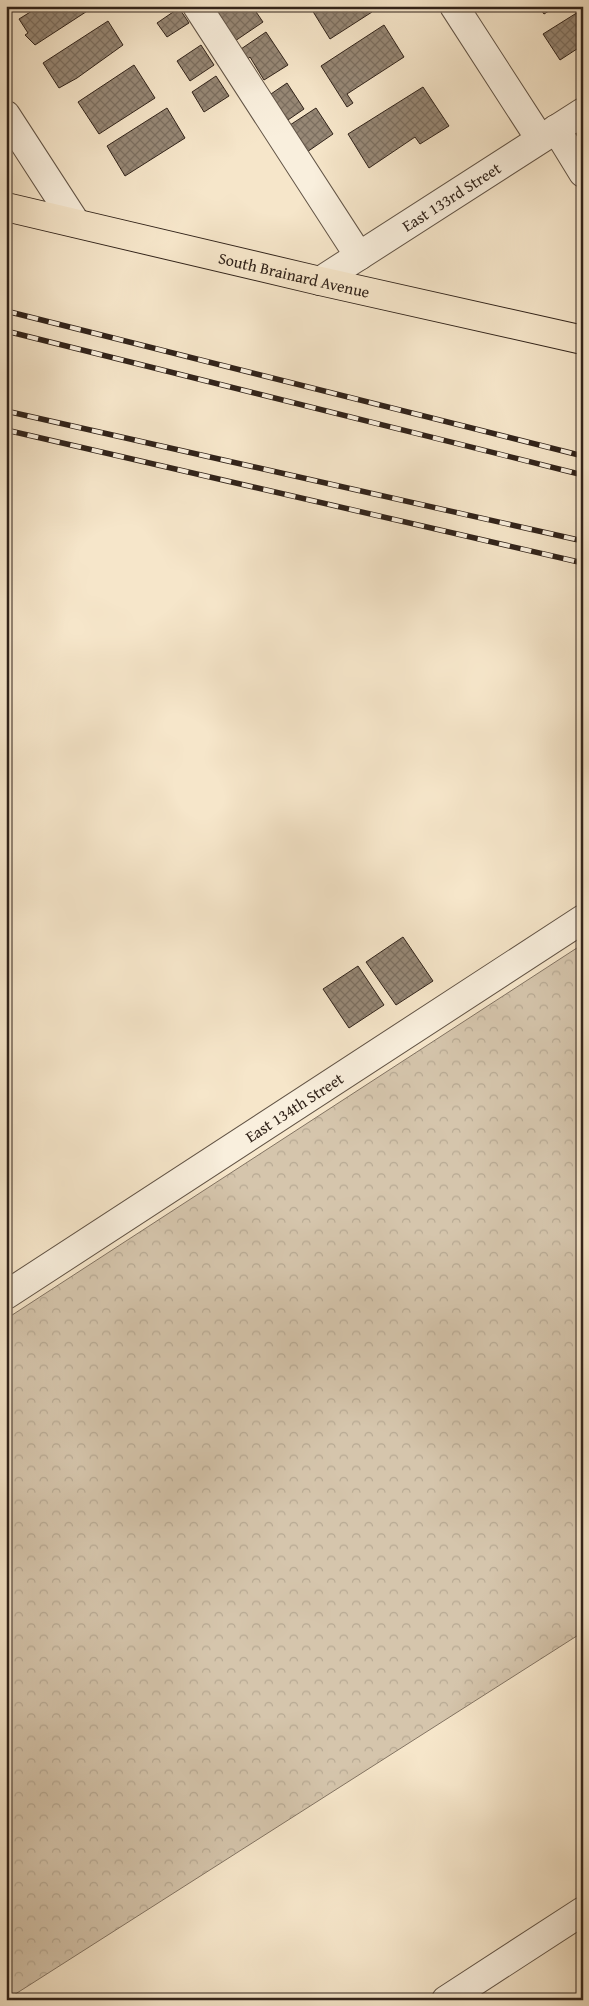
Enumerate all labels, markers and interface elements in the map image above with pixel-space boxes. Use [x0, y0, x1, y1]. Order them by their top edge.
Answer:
street label: East 133rd Street [397, 156, 506, 237]
street label: South Brainard Avenue [216, 245, 372, 304]
street label: East 134th Street [240, 1066, 348, 1148]

